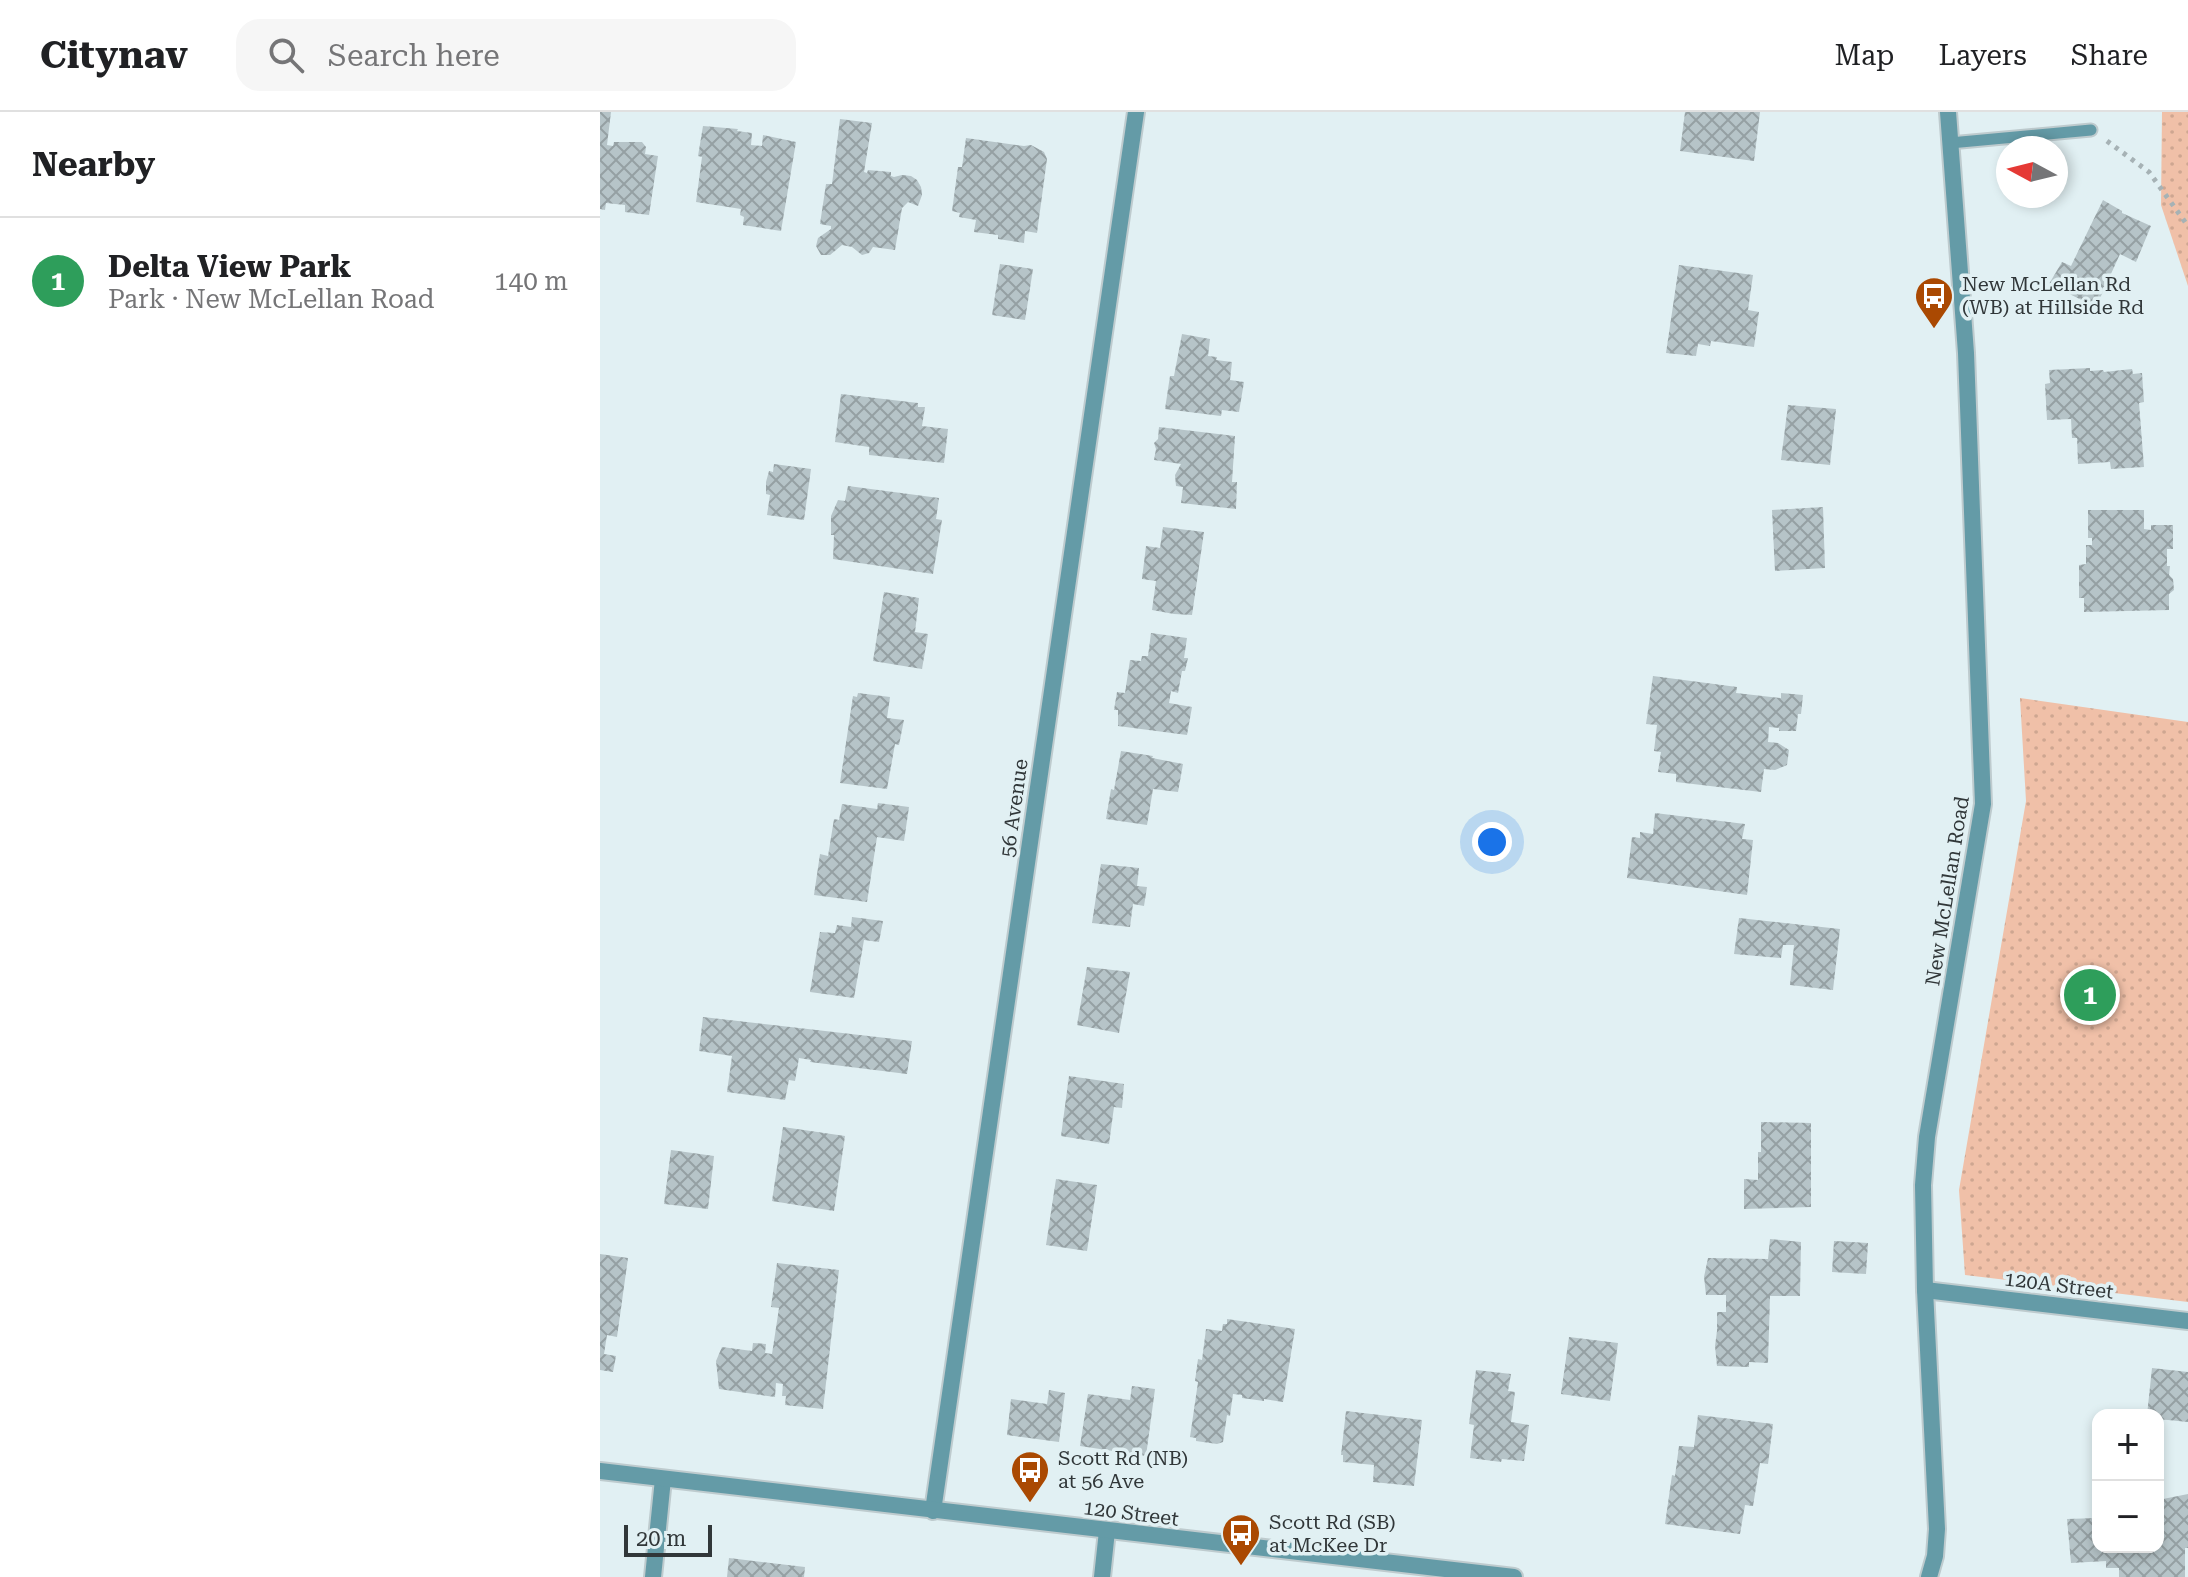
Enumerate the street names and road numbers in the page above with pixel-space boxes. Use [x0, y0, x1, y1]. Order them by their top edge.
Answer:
street label: 56 Avenue [995, 757, 1033, 859]
street label: New McLellan Road [1920, 794, 1974, 988]
street label: 120A Street [2003, 1266, 2116, 1304]
street label: 120 Street [1082, 1495, 1181, 1531]

